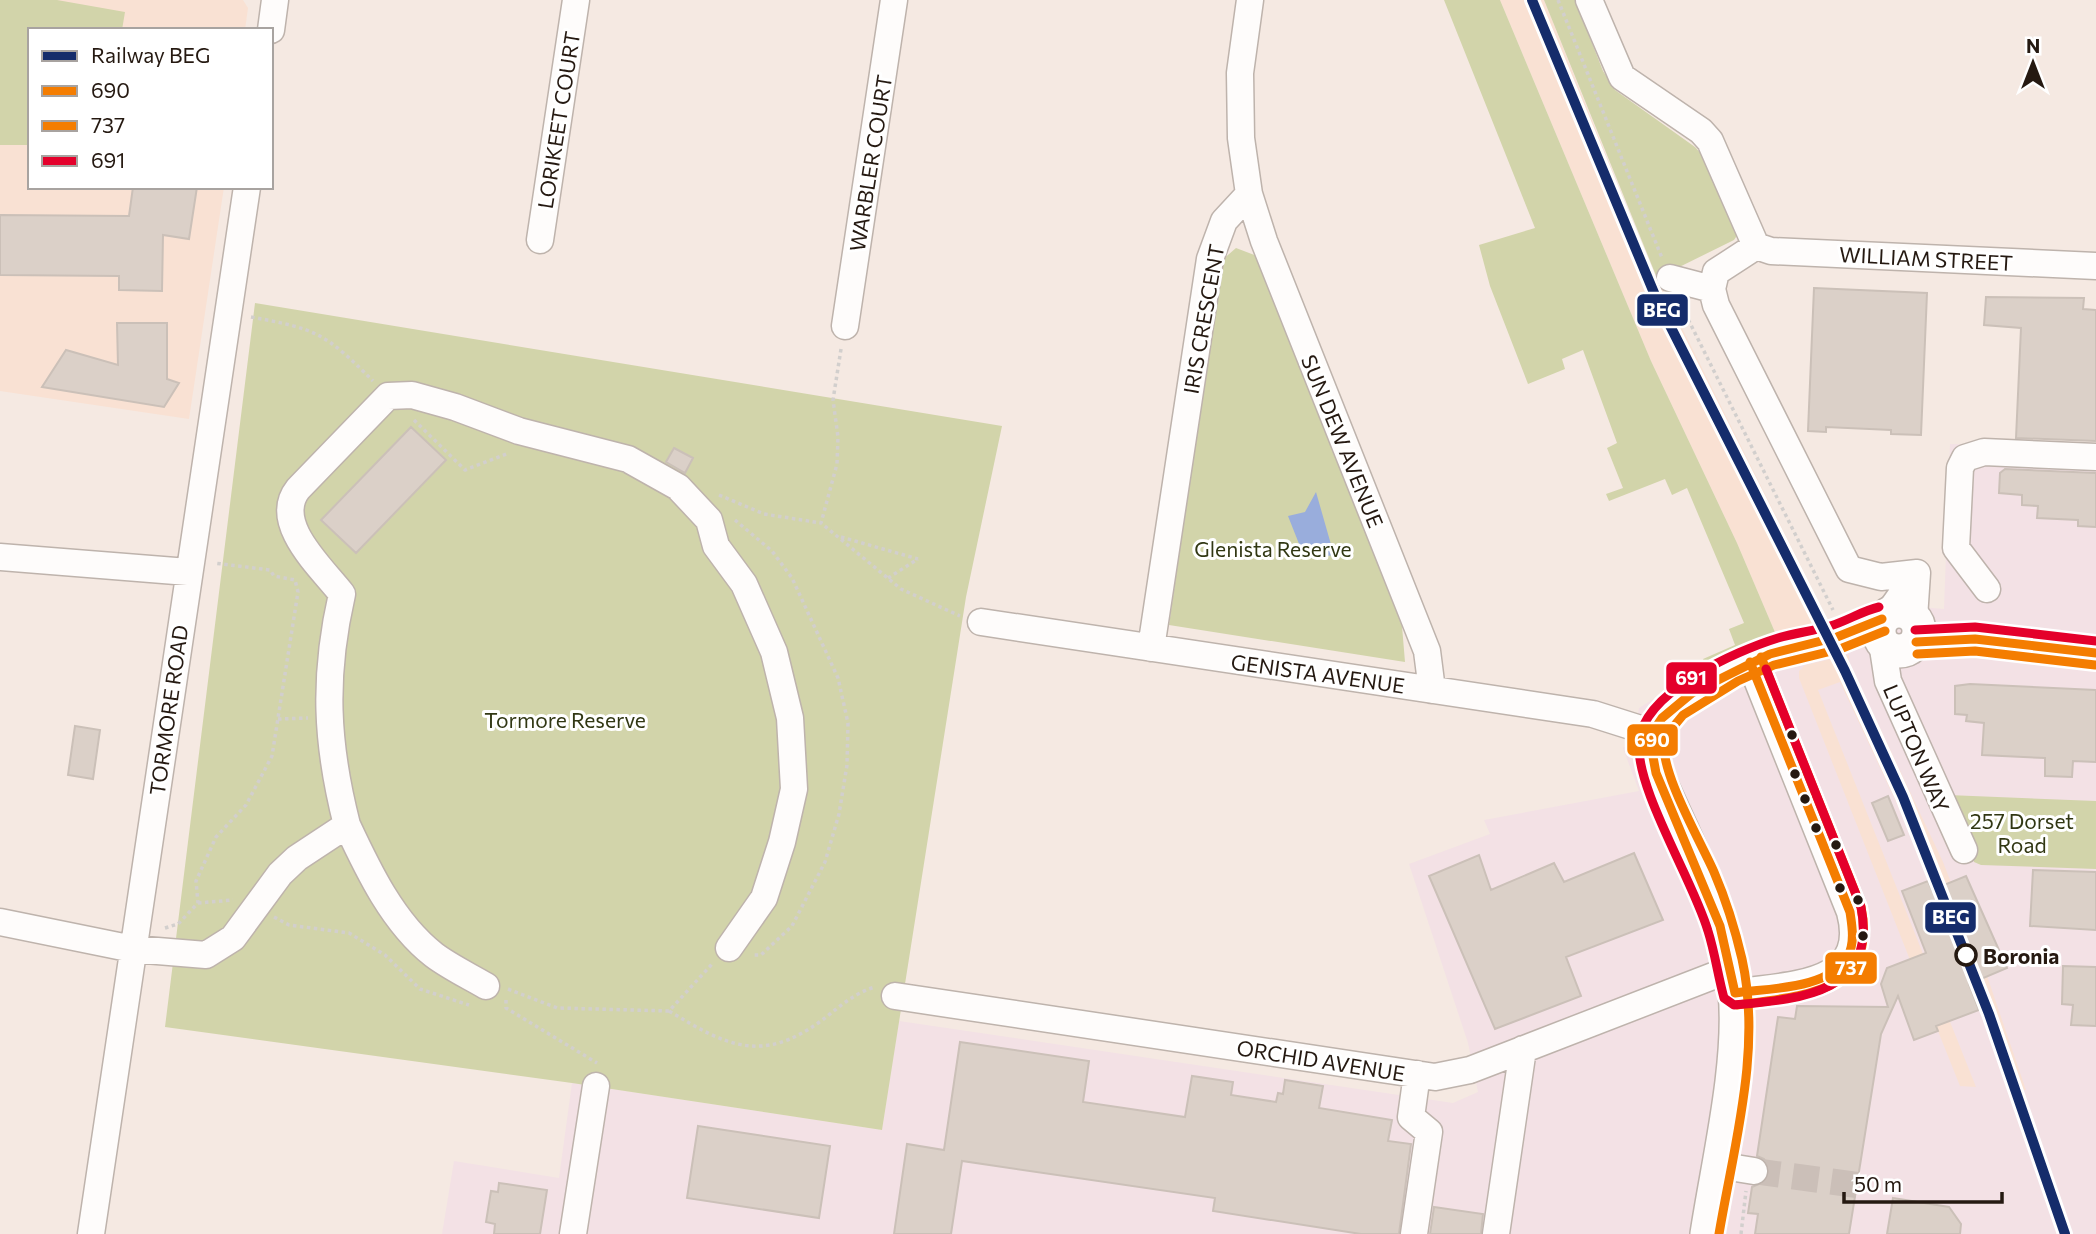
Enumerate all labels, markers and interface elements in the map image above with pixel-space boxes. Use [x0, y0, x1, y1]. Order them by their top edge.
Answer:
legend [28, 28, 273, 189]
north arrow [1998, 28, 2068, 98]
street label: LORIKEET COURT [532, 30, 584, 210]
text: N [2026, 34, 2040, 57]
text: Railway BEG [91, 42, 210, 67]
street label: WARBLER COURT [844, 73, 896, 253]
text: 690 [91, 77, 130, 102]
text: 737 [91, 112, 125, 137]
text: 691 [91, 147, 125, 172]
street label: WILLIAM STREET [1839, 241, 2013, 275]
street label: IRIS CRESCENT [1178, 242, 1228, 396]
line badge: BEG [1636, 293, 1689, 327]
text: BEG [1643, 298, 1681, 321]
street label: SUN DEW AVENUE [1297, 351, 1389, 531]
park label: Glenista Reserve [1194, 536, 1352, 561]
street label: TORMORE ROAD [144, 623, 192, 797]
street label: GENISTA AVENUE [1229, 648, 1407, 698]
line badge: 691 [1665, 661, 1718, 695]
text: 691 [1675, 666, 1707, 689]
street label: LUPTON WAY [1879, 680, 1955, 816]
park label: Tormore Reserve [484, 707, 646, 732]
line badge: 690 [1626, 723, 1679, 757]
text: 690 [1634, 728, 1670, 751]
unlabelled marker [1785, 728, 1799, 742]
unlabelled marker [1788, 767, 1802, 781]
unlabelled marker [1798, 792, 1812, 806]
park label: 257 Dorset Road [1970, 808, 2074, 857]
unlabelled marker [1809, 821, 1823, 835]
unlabelled marker [1829, 838, 1843, 852]
unlabelled marker [1833, 881, 1847, 895]
unlabelled marker [1851, 893, 1865, 907]
line badge: BEG [1924, 901, 1977, 934]
text: BEG [1932, 905, 1970, 928]
unlabelled marker [1856, 929, 1870, 943]
place label: Boronia [1983, 943, 2059, 968]
marker: Boronia [1955, 944, 1977, 966]
line badge: 737 [1824, 951, 1878, 985]
text: 737 [1835, 956, 1867, 979]
street label: ORCHID AVENUE [1235, 1034, 1407, 1086]
scale bar [1844, 1160, 2002, 1204]
text: 50 m [1854, 1171, 1902, 1196]

